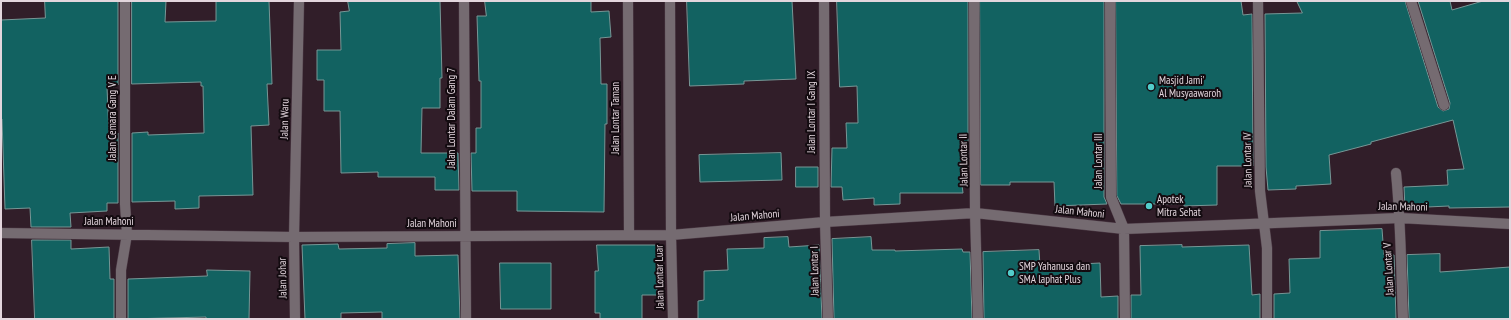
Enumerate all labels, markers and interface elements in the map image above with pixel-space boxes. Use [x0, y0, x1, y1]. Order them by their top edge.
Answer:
street label: Jalan Lontar Dalam Gang 7 [445, 68, 459, 168]
street label: Jalan Lontar I Gang IX [805, 71, 819, 153]
place label: Masjid Jami' Al Musyaawaroh [1159, 74, 1221, 100]
street label: Jalan Cemara Gang V E [106, 75, 120, 161]
street label: Jalan Lontar Taman [609, 82, 623, 154]
marker: Masjid Jami' Al Musyaawaroh [1146, 82, 1156, 92]
street label: Jalan Waru [278, 99, 292, 139]
street label: Jalan Lontar IV [1241, 132, 1255, 188]
street label: Jalan Lontar III [1092, 133, 1106, 189]
street label: Jalan Lontar II [957, 134, 971, 186]
place label: Apotek Mitra Sehat [1157, 193, 1201, 219]
street label: Jalan Mahoni [1378, 200, 1428, 214]
marker: Apotek Mitra Sehat [1144, 201, 1154, 211]
street label: Jalan Mahoni [1055, 203, 1105, 221]
street label: Jalan Mahoni [730, 207, 780, 225]
street label: Jalan Mahoni [84, 215, 134, 229]
street label: Jalan Mahoni [407, 217, 457, 231]
street label: Jalan Lontar V [1381, 242, 1397, 296]
street label: Jalan Lontar Luar [653, 245, 667, 309]
street label: Jalan Lontar I [808, 246, 822, 296]
street label: Jalan Johar [276, 257, 290, 299]
place label: SMP Yahanusa dan SMA laphat Plus [1019, 260, 1090, 286]
marker: SMP Yahanusa dan SMA laphat Plus [1006, 268, 1016, 278]

